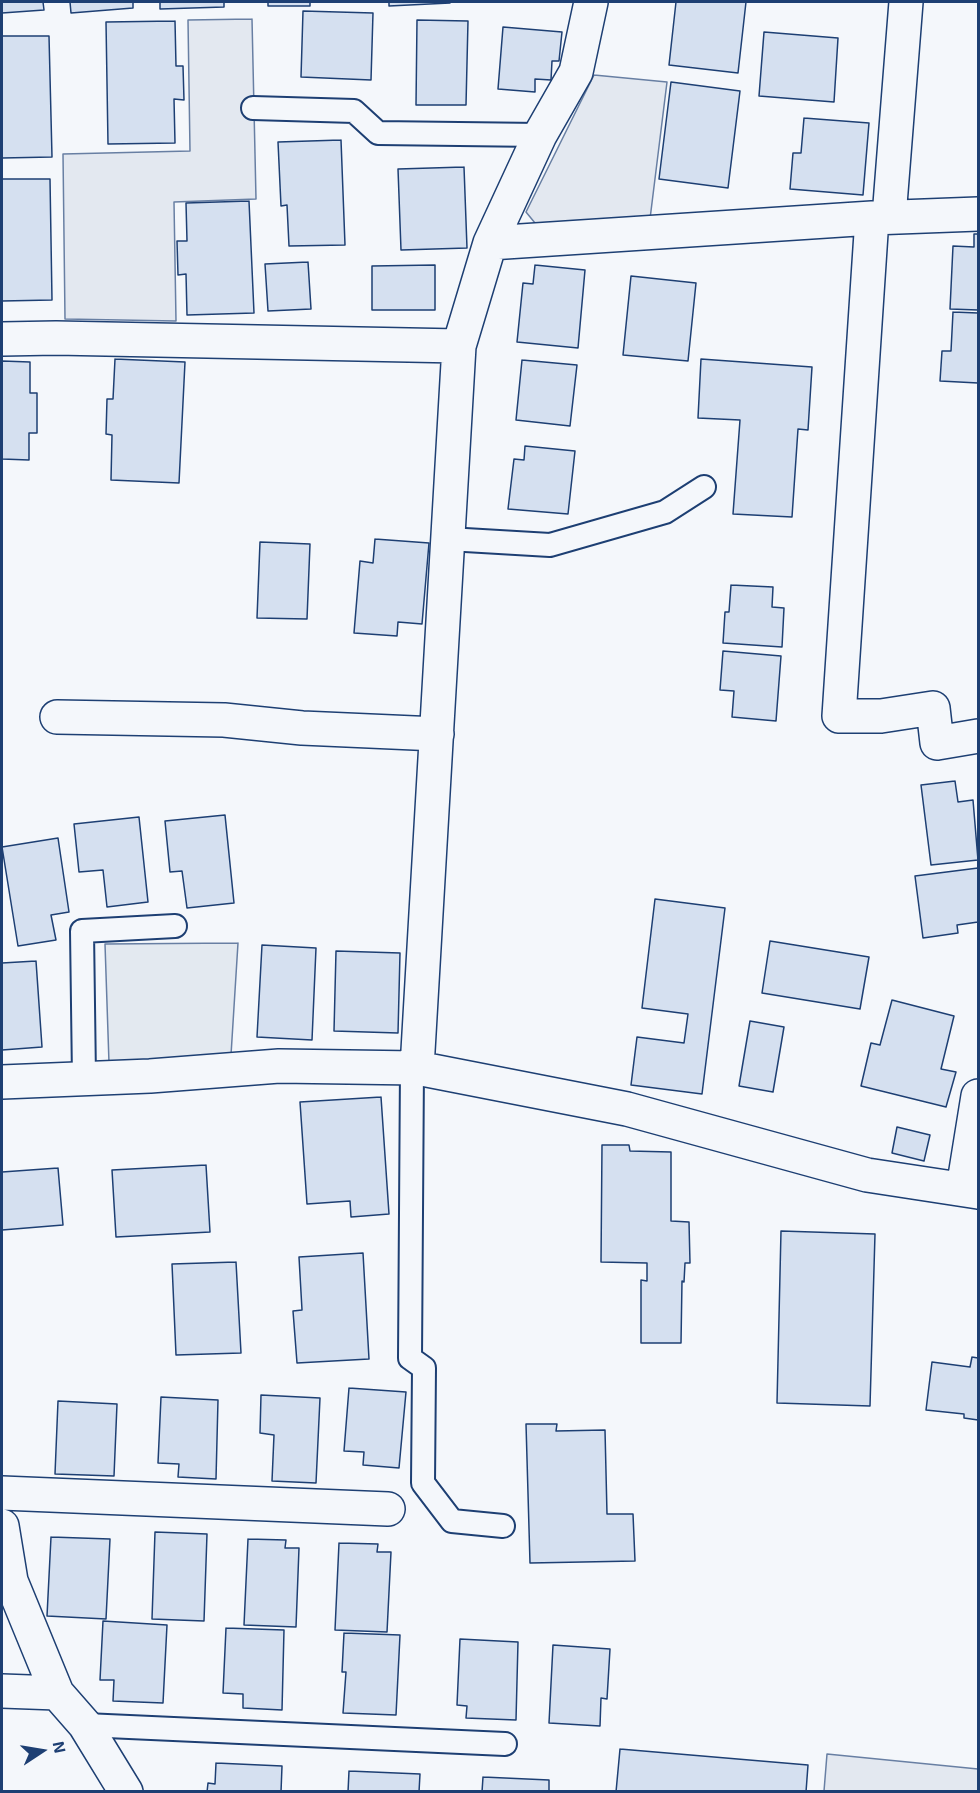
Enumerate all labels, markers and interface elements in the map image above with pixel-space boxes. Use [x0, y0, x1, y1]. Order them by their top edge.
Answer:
north arrow [12, 1721, 72, 1781]
text: N [50, 1740, 71, 1755]

